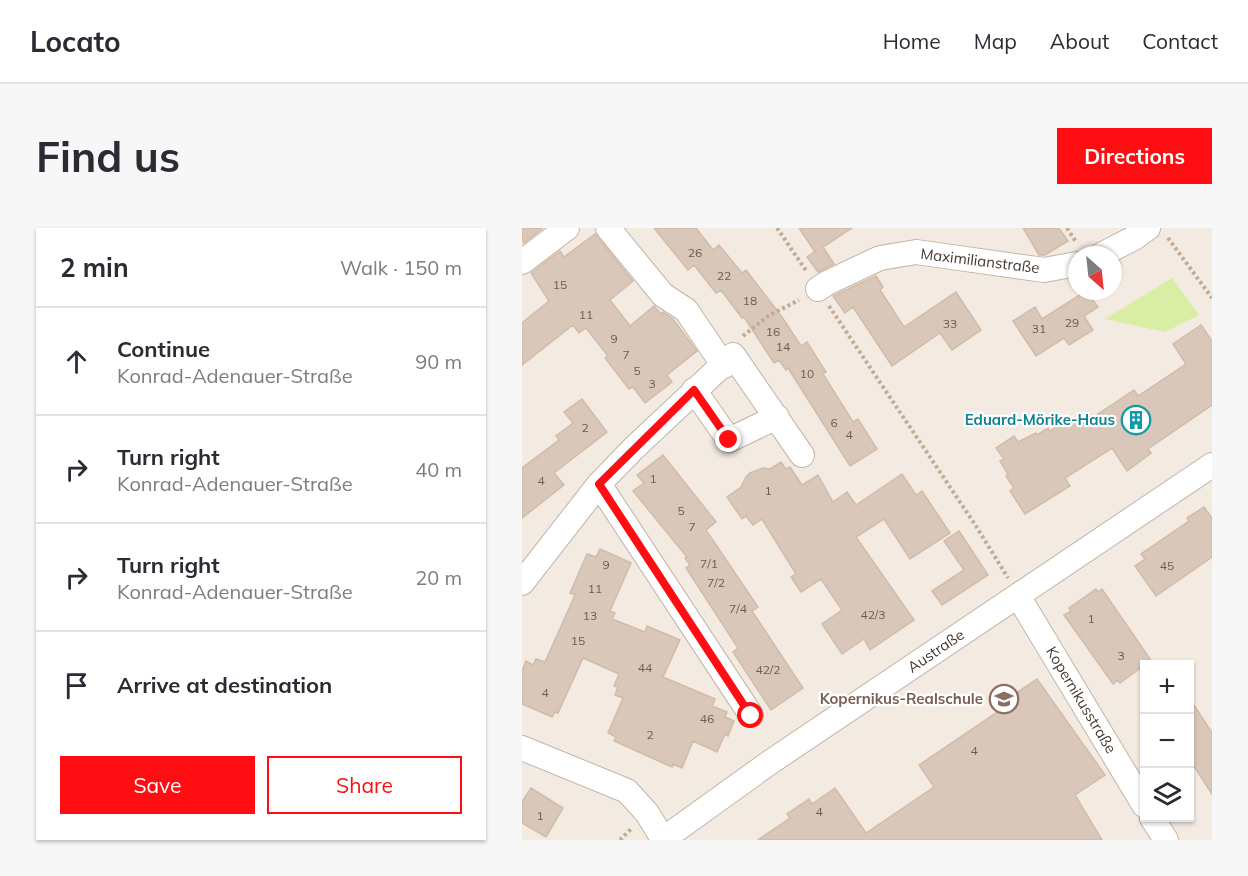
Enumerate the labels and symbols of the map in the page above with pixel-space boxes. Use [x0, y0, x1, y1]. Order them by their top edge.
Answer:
street label: Maximilianstraße [919, 244, 1041, 277]
house number: 26 [688, 245, 702, 260]
north arrow [1068, 246, 1122, 300]
house number: 22 [717, 268, 731, 283]
house number: 15 [553, 277, 567, 292]
house number: 18 [743, 293, 757, 308]
house number: 11 [579, 307, 593, 322]
house number: 29 [1065, 315, 1079, 330]
house number: 33 [943, 316, 957, 331]
house number: 31 [1032, 321, 1046, 336]
house number: 16 [766, 324, 780, 339]
house number: 9 [610, 331, 618, 346]
house number: 14 [776, 339, 790, 354]
house number: 7 [622, 347, 630, 362]
house number: 5 [633, 363, 641, 378]
house number: 10 [800, 366, 814, 381]
house number: 3 [648, 376, 656, 391]
building icon: Eduard-Mörike-Haus [1120, 404, 1152, 436]
place label: Eduard-Mörike-Haus [965, 410, 1115, 429]
house number: 6 [830, 415, 838, 430]
house number: 2 [581, 420, 589, 435]
route end [715, 426, 741, 452]
house number: 4 [845, 427, 853, 442]
house number: 1 [649, 471, 657, 486]
house number: 4 [537, 473, 545, 488]
house number: 1 [764, 483, 772, 498]
house number: 5 [677, 503, 685, 518]
house number: 7 [688, 519, 696, 534]
house number: 7/1 [700, 556, 718, 571]
house number: 9 [602, 557, 610, 572]
house number: 45 [1160, 558, 1174, 573]
house number: 7/2 [707, 575, 725, 590]
house number: 11 [588, 581, 602, 596]
house number: 7/4 [729, 601, 747, 616]
house number: 42/3 [860, 607, 886, 622]
house number: 13 [583, 608, 597, 623]
house number: 1 [1087, 611, 1095, 626]
street label: Austraße [904, 625, 968, 676]
house number: 15 [571, 633, 585, 648]
street label: Kopernikusstraße [1042, 643, 1121, 757]
house number: 3 [1117, 648, 1125, 663]
house number: 44 [638, 660, 652, 675]
house number: 42/2 [755, 662, 781, 677]
school or university icon: Kopernikus-Realschule [988, 683, 1020, 715]
house number: 4 [541, 685, 549, 700]
place label: Kopernikus-Realschule [820, 689, 983, 708]
route start [737, 702, 763, 728]
house number: 46 [700, 711, 714, 726]
house number: 2 [646, 727, 654, 742]
house number: 4 [970, 743, 978, 758]
house number: 4 [815, 804, 823, 819]
house number: 1 [536, 808, 544, 823]

